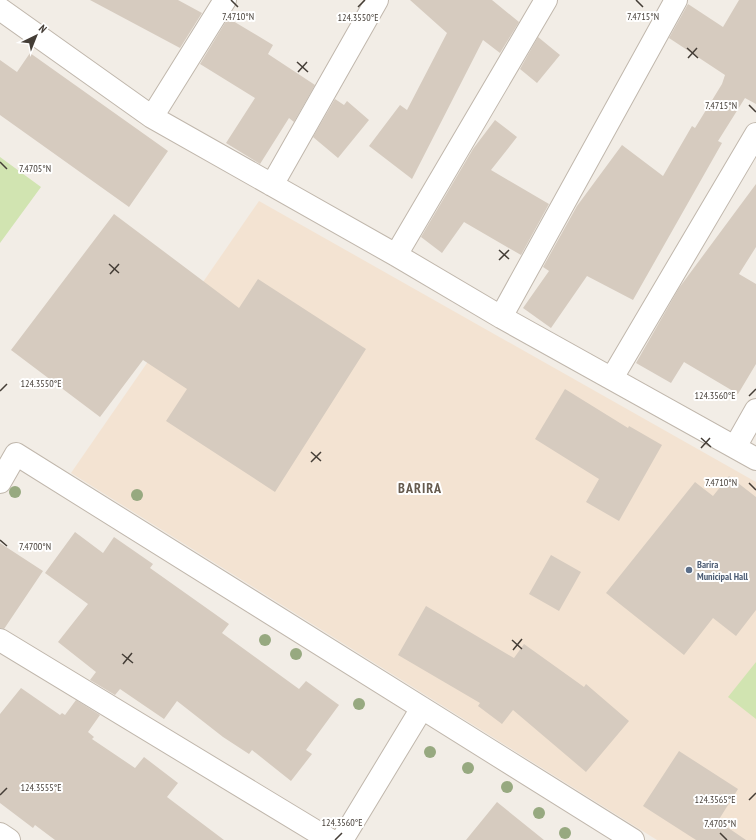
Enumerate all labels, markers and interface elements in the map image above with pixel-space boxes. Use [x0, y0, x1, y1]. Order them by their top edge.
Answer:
text: 7.4710°N [222, 10, 254, 23]
text: 7.4715°N [627, 10, 659, 23]
text: 124.3550°E [338, 11, 379, 24]
north arrow [16, 16, 56, 56]
text: N [36, 22, 50, 36]
text: 7.4715°N [705, 99, 737, 112]
text: 7.4705°N [19, 162, 51, 175]
text: 124.3550°E [21, 377, 62, 390]
text: 124.3560°E [695, 389, 736, 402]
text: 7.4710°N [705, 476, 737, 489]
district label: BARIRA [398, 479, 442, 497]
text: 7.4700°N [19, 540, 51, 553]
place label: Barira Municipal Hall [697, 558, 749, 583]
marker: Barira Municipal Hall [684, 565, 694, 575]
text: 124.3555°E [21, 781, 62, 794]
text: 124.3565°E [695, 793, 736, 806]
text: 124.3560°E [322, 816, 363, 829]
text: 7.4705°N [704, 817, 736, 830]

